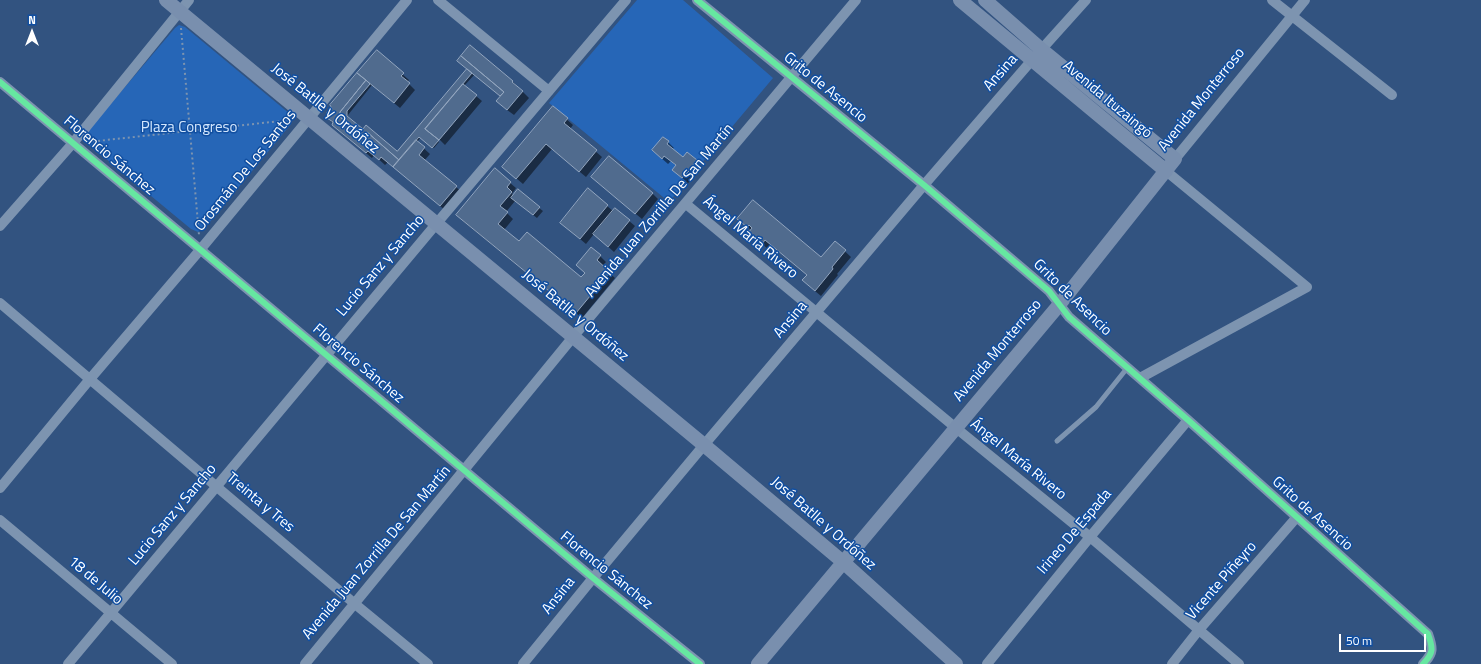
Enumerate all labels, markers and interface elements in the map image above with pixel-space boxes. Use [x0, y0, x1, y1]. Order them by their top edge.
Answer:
north arrow [12, 12, 52, 52]
text: N [28, 12, 36, 28]
street label: Avenida Monterroso [1155, 45, 1249, 155]
street label: Grito de Asencio [780, 49, 870, 127]
street label: Ansina [980, 51, 1022, 95]
street label: Avenida Ituzaingó [1058, 57, 1156, 143]
street label: José Batlle y Ordóñez [267, 60, 383, 158]
street label: Orosmán De Los Santos [192, 107, 300, 235]
street label: Florencio Sánchez [60, 113, 158, 199]
park label: Plaza Congreso [141, 119, 237, 137]
street label: Avenida Juan Zorrilla De San Martín [582, 120, 738, 302]
street label: Ángel María Rivero [699, 193, 801, 283]
street label: Lucio Sanz y Sancho [333, 212, 429, 320]
street label: Grito de Asencio [1029, 256, 1115, 340]
street label: José Batlle y Ordóñez [518, 266, 632, 366]
street label: Avenida Monterroso [950, 296, 1046, 406]
street label: Ansina [770, 298, 812, 342]
street label: Florencio Sánchez [309, 321, 407, 407]
street label: Ángel María Rivero [966, 416, 1070, 504]
street label: Lucio Sanz y Sancho [125, 461, 221, 569]
street label: Avenida Juan Zorrilla De San Martín [299, 462, 455, 644]
street label: Treinta y Tres [222, 469, 298, 537]
street label: José Batlle y Ordóñez [767, 473, 879, 575]
street label: Grito de Asencio [1268, 473, 1356, 555]
street label: Irineo De Espada [1034, 486, 1116, 578]
street label: Florencio Sánchez [556, 528, 656, 614]
street label: Vicente Piñeyro [1183, 538, 1261, 624]
street label: 18 de Julio [64, 553, 126, 609]
street label: Ansina [539, 574, 579, 618]
scale bar [1341, 626, 1428, 652]
text: 50 m [1346, 631, 1372, 650]

